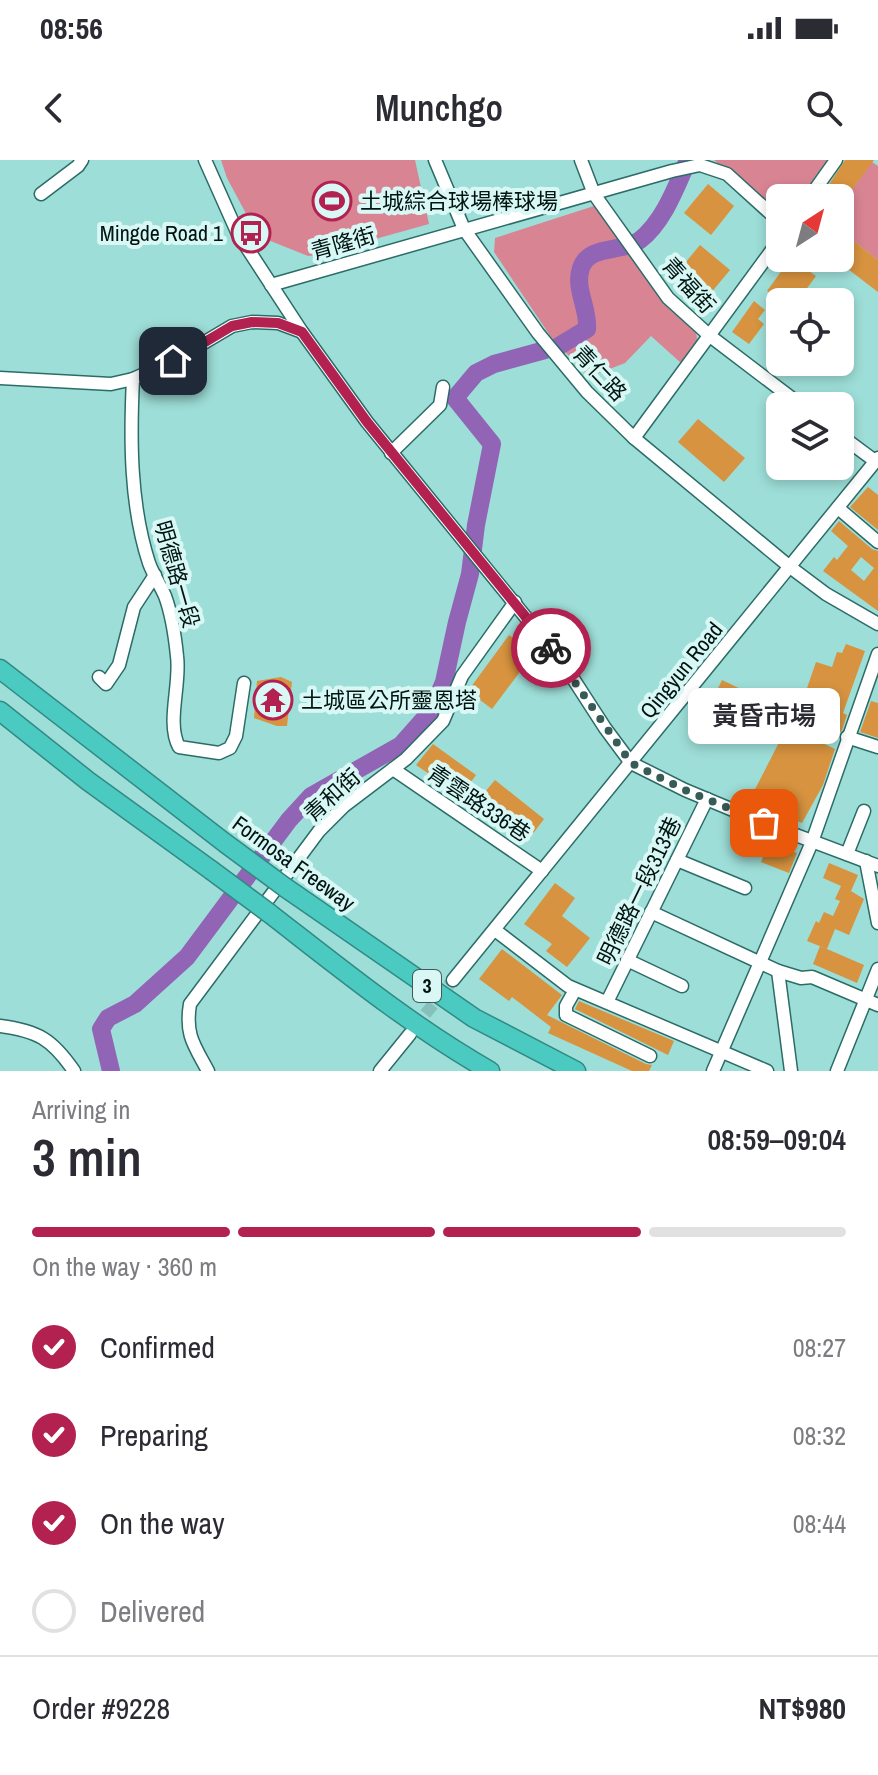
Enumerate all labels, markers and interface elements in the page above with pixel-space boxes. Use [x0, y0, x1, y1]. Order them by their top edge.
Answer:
text: 08:56 [40, 8, 103, 48]
text: Munchgo [375, 84, 503, 132]
icon: back [32, 86, 76, 130]
icon: search [802, 86, 846, 130]
sports icon: 土城綜合球場棒球場 [311, 180, 353, 222]
north arrow [766, 184, 854, 272]
map controls [766, 184, 854, 480]
place label: 土城綜合球場棒球場 [360, 186, 558, 216]
bus stop icon: Mingde Road 1 [230, 212, 272, 254]
place label: Mingde Road 1 [100, 218, 223, 248]
street label: 青隆街 [307, 219, 379, 267]
street label: 青福街 [656, 250, 722, 320]
button: locate [766, 288, 854, 376]
pin [139, 327, 207, 395]
icon: home [151, 339, 195, 383]
street label: 青仁路 [567, 339, 633, 407]
button: layers [766, 392, 854, 480]
street label: 明德路一段 [147, 517, 207, 631]
courier [511, 608, 591, 688]
street label: Qingyun Road [633, 615, 729, 725]
icon: bike [529, 626, 573, 670]
temple icon: 土城區公所靈恩塔 [252, 679, 294, 721]
place label: 土城區公所靈恩塔 [301, 685, 477, 715]
callout: 黃昏市場 [688, 687, 840, 743]
text: 黃昏市場 [712, 698, 816, 733]
street label: 青雲路336巷 [422, 758, 536, 848]
street label: 青和街 [297, 762, 367, 828]
pin [730, 789, 798, 857]
icon: bag [742, 801, 786, 845]
street label: Formosa Freeway [227, 808, 361, 918]
street label: 明德路一段313巷 [590, 812, 688, 970]
road number: 3 [413, 970, 441, 1002]
text: Arriving in [32, 1092, 130, 1127]
text: 08:59–09:04 [707, 1119, 846, 1159]
text: 3 min [32, 1122, 142, 1192]
text: On the way · 360 m [32, 1249, 217, 1284]
icon: check [32, 1325, 76, 1369]
text: Confirmed [100, 1327, 215, 1367]
text: 08:27 [793, 1330, 846, 1365]
icon: check [32, 1413, 76, 1457]
text: Preparing [100, 1415, 208, 1455]
text: 08:32 [793, 1418, 846, 1453]
icon: check [32, 1501, 76, 1545]
text: On the way [100, 1503, 224, 1543]
text: 08:44 [793, 1506, 846, 1541]
text: Delivered [100, 1591, 205, 1631]
text: Order #9228 [32, 1688, 170, 1728]
text: NT$980 [758, 1688, 846, 1728]

